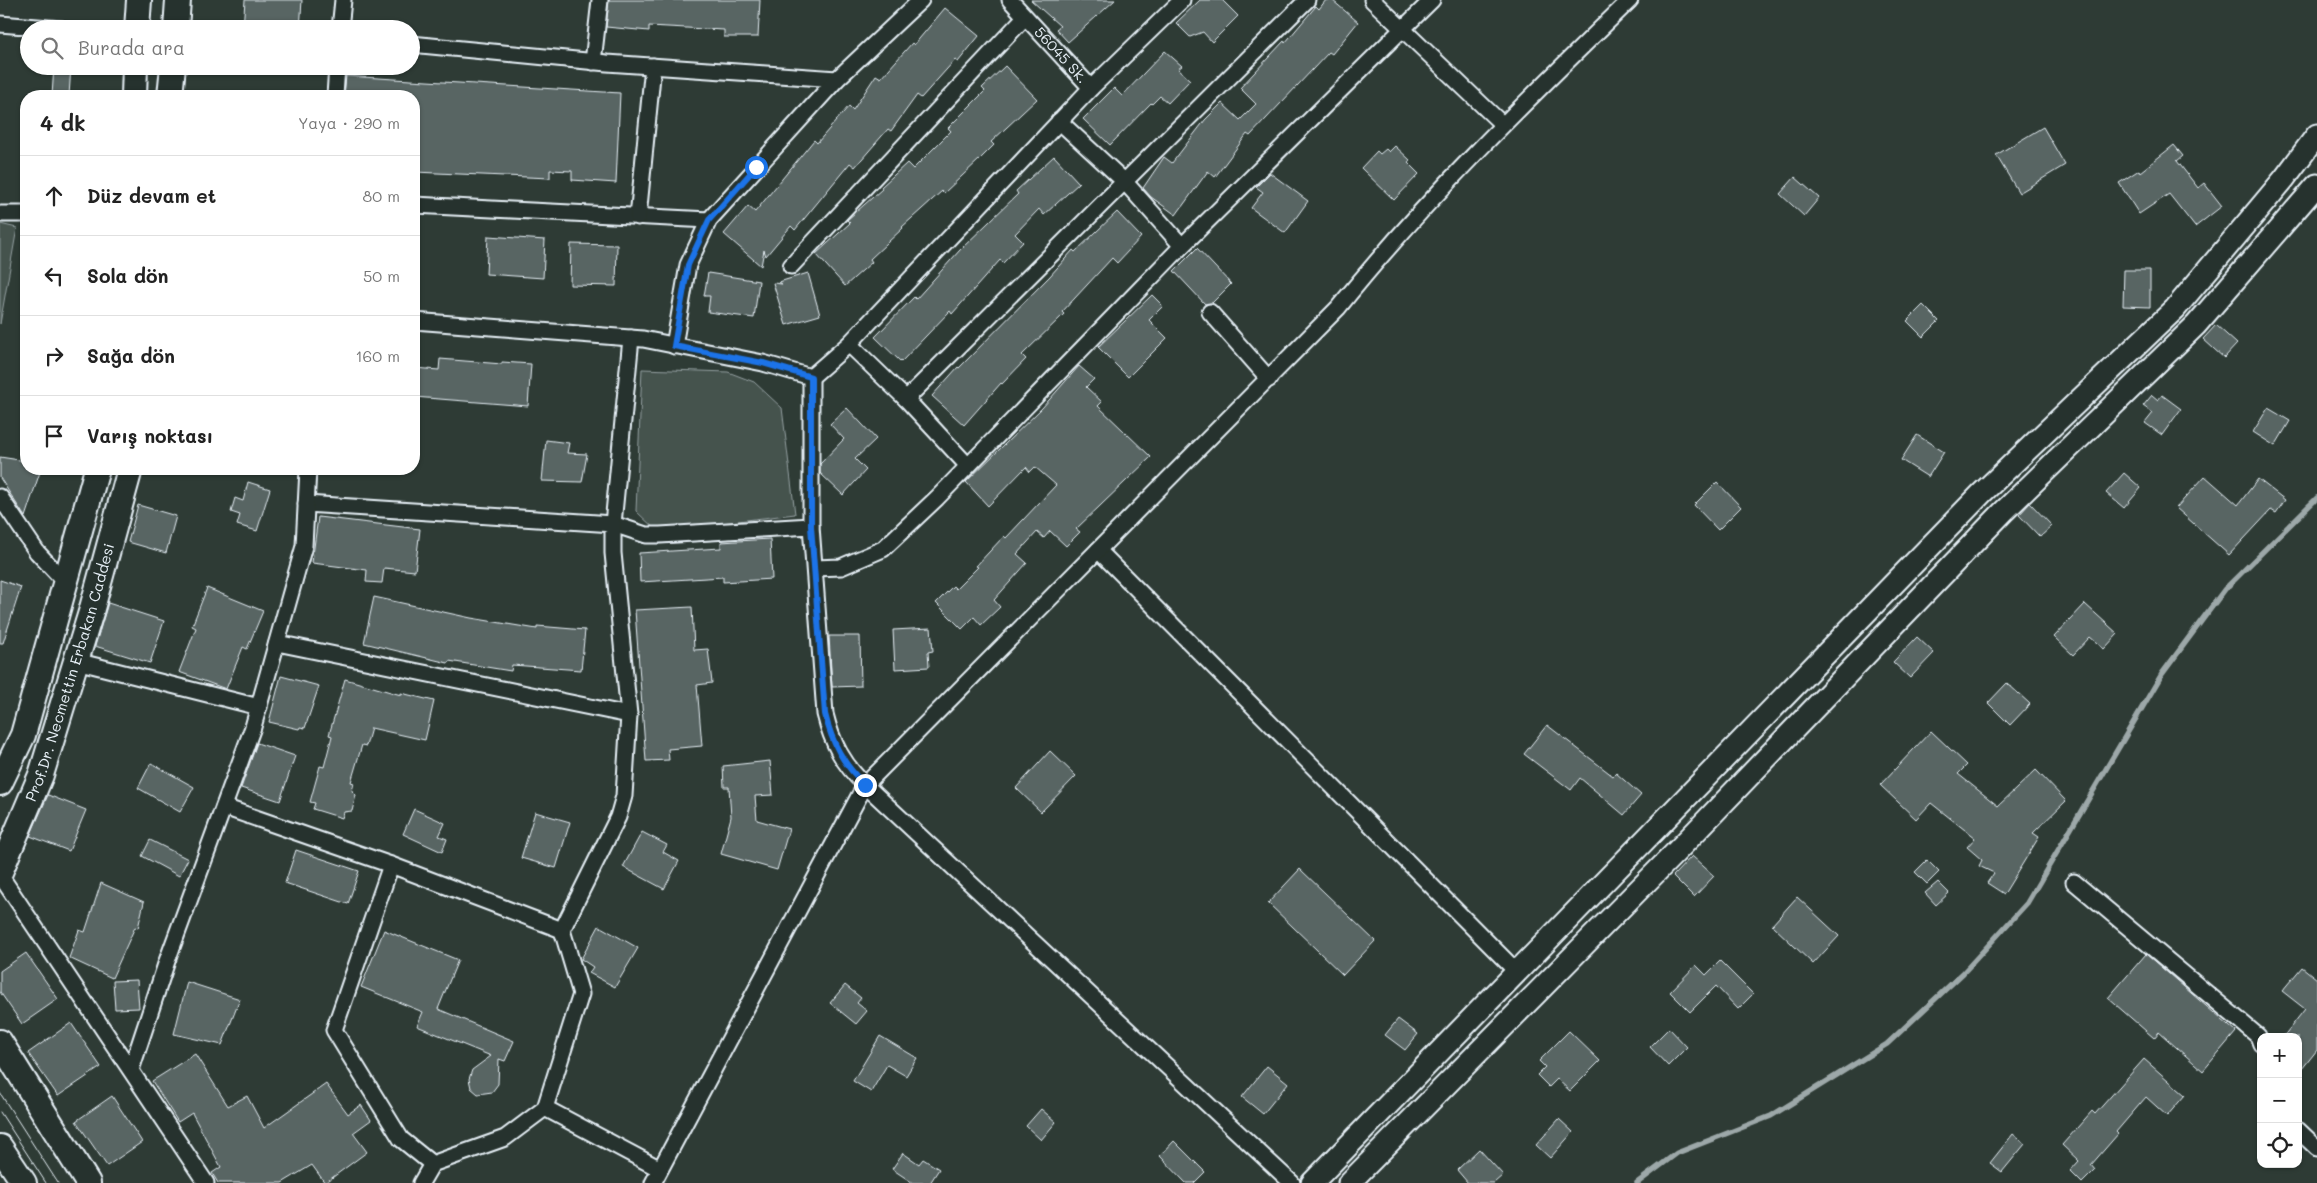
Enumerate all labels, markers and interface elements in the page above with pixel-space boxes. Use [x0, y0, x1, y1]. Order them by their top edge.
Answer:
search box [20, 20, 420, 75]
street label: 56045 Sk. [1030, 22, 1093, 87]
icon: search [38, 34, 66, 62]
text: Burada ara [78, 35, 185, 60]
text: 4 dk [40, 109, 86, 136]
text: Yaya · 290 m [298, 112, 400, 133]
route start [745, 156, 768, 179]
icon: ahead [40, 182, 68, 210]
text: Düz devam et [87, 183, 216, 208]
text: 80 m [363, 185, 400, 206]
icon: left [40, 262, 68, 290]
text: Sola dön [87, 263, 169, 288]
text: 50 m [363, 265, 400, 286]
icon: right [40, 342, 68, 370]
text: Sağa dön [87, 343, 175, 368]
text: 160 m [355, 345, 400, 366]
icon: arrive [40, 422, 68, 450]
text: Varış noktası [87, 423, 213, 448]
street label: Prof.Dr. Necmettin Erbakan Caddesi [20, 541, 118, 804]
route end [854, 774, 877, 797]
map controls [2257, 1033, 2302, 1168]
button: + [2257, 1033, 2302, 1078]
button: − [2257, 1078, 2302, 1123]
button: locate [2257, 1123, 2302, 1168]

